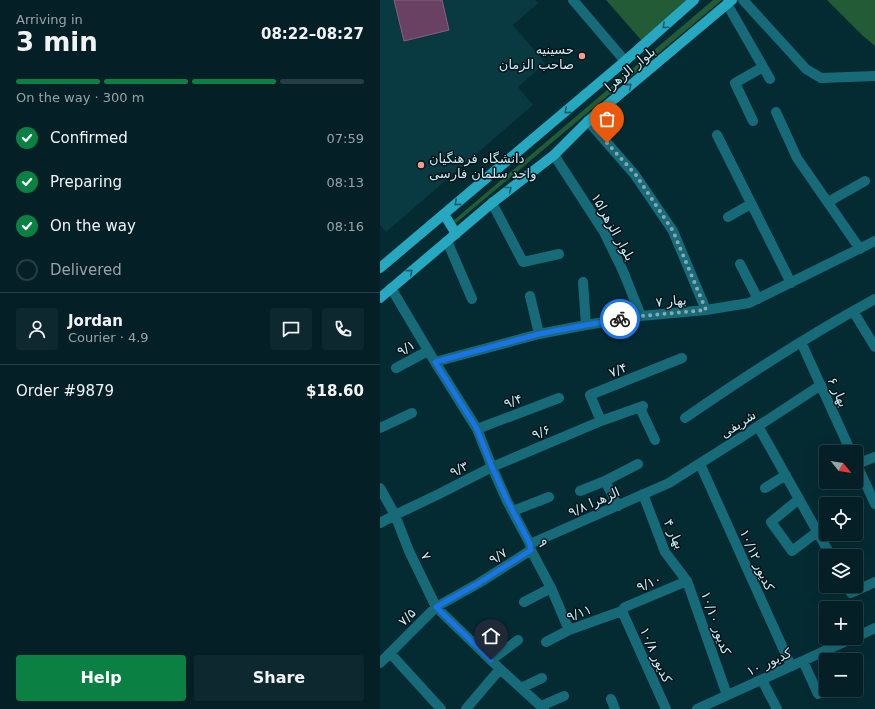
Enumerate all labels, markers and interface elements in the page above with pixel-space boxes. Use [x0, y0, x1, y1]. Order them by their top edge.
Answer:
text: Arriving in [16, 12, 83, 27]
one-way arrow [662, 21, 670, 28]
text: 08:22–08:27 [261, 25, 364, 43]
text: 3 min [16, 27, 98, 57]
place label: حسینیه صاحب الزمان [499, 42, 574, 73]
street label: بلوار الزهرا [602, 44, 659, 95]
marker: حسینیه صاحب الزمان [577, 51, 587, 61]
one-way arrow [625, 84, 632, 91]
text: On the way · 300 m [16, 90, 144, 105]
pin [590, 102, 624, 143]
one-way arrow [564, 106, 571, 113]
icon: bag [596, 108, 618, 130]
icon: check [16, 127, 38, 149]
text: Confirmed [50, 129, 128, 147]
text: 07:59 [327, 131, 364, 146]
place label: دانشگاه فرهنگیان واحد سلمان فارسی [429, 151, 536, 182]
marker: دانشگاه فرهنگیان واحد سلمان فارسی [416, 160, 426, 170]
icon: check [16, 171, 38, 193]
text: Preparing [50, 173, 122, 191]
text: 08:13 [327, 175, 364, 190]
one-way arrow [505, 187, 512, 194]
street label: بلوار الزهرا۱۵ [587, 191, 638, 264]
one-way arrow [454, 199, 461, 206]
icon: check [16, 215, 38, 237]
text: On the way [50, 217, 136, 235]
text: 08:16 [327, 219, 364, 234]
text: Delivered [50, 261, 122, 279]
one-way arrow [405, 270, 412, 277]
street label: بهار ۷ [655, 292, 687, 311]
courier [600, 299, 640, 339]
button: person [16, 308, 58, 350]
button: chat [270, 308, 312, 350]
button: phone [322, 308, 364, 350]
icon: bike [609, 308, 631, 330]
text: Jordan [68, 312, 123, 330]
text: Courier · 4.9 [68, 330, 149, 345]
street label: ۹/۱ [394, 337, 418, 359]
street label: ۷/۴ [607, 360, 629, 380]
street label: بهار ۶ [824, 375, 851, 410]
text: Order #9879 [16, 382, 114, 400]
text: $18.60 [306, 382, 364, 400]
street label: ۹/۴ [502, 391, 524, 411]
street label: شریفی [718, 407, 759, 442]
street label: ۹/۶ [530, 422, 552, 442]
north arrow [819, 445, 863, 489]
map controls [819, 445, 863, 697]
street label: ۹/۳ [447, 458, 471, 480]
street label: الزهرا ۹/۸ [566, 484, 623, 521]
button: locate [819, 497, 863, 541]
street label: بهار ۴ [660, 517, 687, 552]
street label: کدیور ۱۰/۱۲ [736, 527, 778, 594]
street label: ۹ [535, 537, 551, 549]
street label: ۹/۷ [486, 545, 510, 567]
button: layers [819, 549, 863, 593]
street label: ۷ [418, 550, 434, 562]
street label: ۹/۱۰ [634, 571, 664, 595]
street label: کدیور ۱۰/۱۰ [697, 589, 734, 658]
street label: ۹/۱۱ [564, 601, 594, 625]
button: + [819, 601, 863, 645]
street label: ۷/۵ [395, 605, 419, 629]
pin [474, 619, 508, 660]
icon: home [480, 625, 502, 647]
street label: کدیور ۱۰/۸ [636, 625, 675, 686]
street label: کدیور ۱۰ [744, 645, 795, 680]
button: − [819, 653, 863, 697]
button: Help [16, 655, 186, 701]
button: Share [194, 655, 364, 701]

